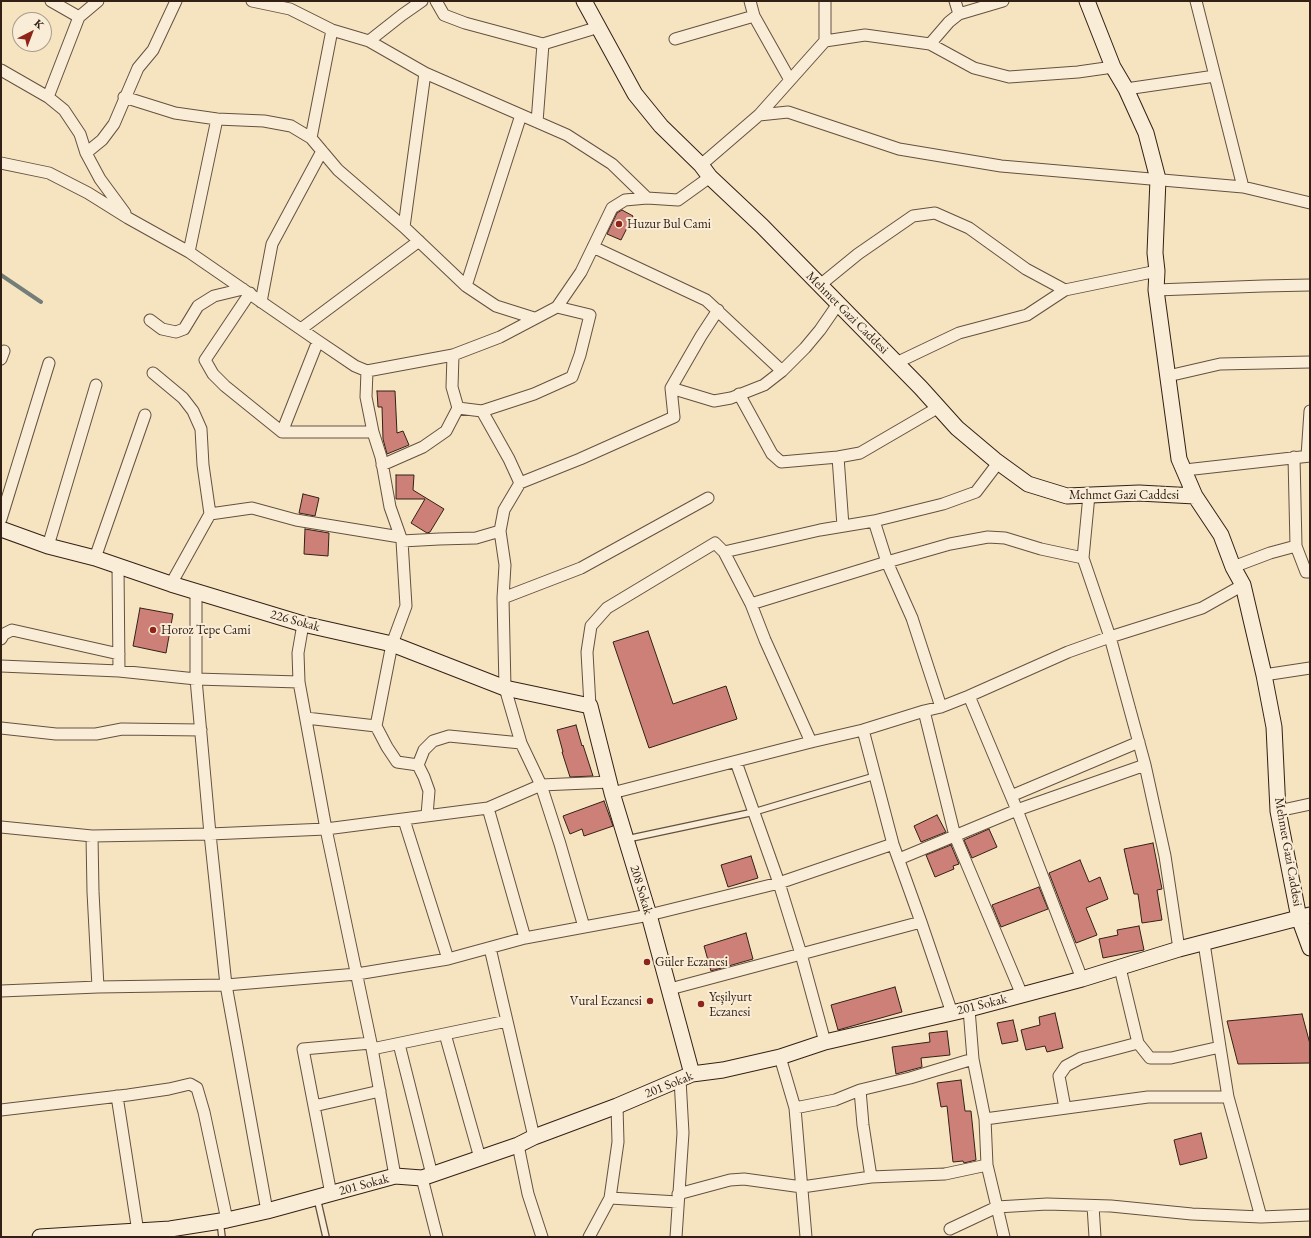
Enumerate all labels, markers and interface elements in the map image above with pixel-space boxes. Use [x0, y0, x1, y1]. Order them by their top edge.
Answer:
north arrow [12, 12, 52, 52]
text: K [32, 16, 47, 32]
place label: Huzur Bul Cami [627, 216, 711, 232]
marker: Huzur Bul Cami [614, 219, 624, 229]
street label: Mehmet Gazi Caddesi [803, 269, 891, 357]
street label: Mehmet Gazi Caddesi [1069, 487, 1179, 503]
street label: 226 Sokak [268, 607, 322, 635]
place label: Horoz Tepe Cami [161, 622, 251, 638]
marker: Horoz Tepe Cami [148, 625, 158, 635]
street label: Mehmet Gazi Caddesi [1271, 796, 1305, 908]
street label: 208 Sokak [626, 863, 656, 917]
place label: Güler Eczanesi [655, 954, 728, 970]
marker: Güler Eczanesi [642, 957, 652, 967]
place label: Yeşilyurt Eczanesi [709, 989, 752, 1020]
street label: 201 Sokak [955, 991, 1009, 1019]
place label: Vural Eczanesi [570, 993, 642, 1009]
marker: Vural Eczanesi [645, 996, 655, 1006]
marker: Yeşilyurt Eczanesi [696, 999, 706, 1009]
street label: 201 Sokak [642, 1068, 696, 1102]
street label: 201 Sokak [337, 1171, 391, 1199]

